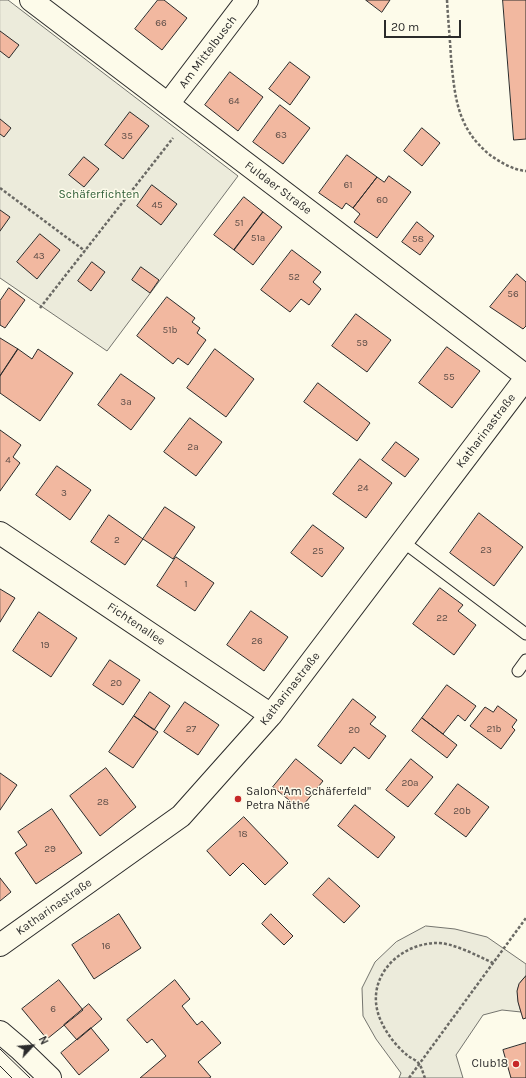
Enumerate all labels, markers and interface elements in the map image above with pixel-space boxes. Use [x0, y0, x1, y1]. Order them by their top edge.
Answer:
scale bar [386, 12, 463, 38]
street label: Am Mittelbusch [176, 13, 240, 91]
house number: 66 [155, 17, 167, 29]
text: 20 m [391, 20, 419, 34]
house number: 64 [228, 95, 240, 107]
house number: 63 [275, 129, 287, 141]
house number: 35 [121, 130, 133, 142]
street label: Fuldaer Straße [242, 158, 314, 218]
house number: 61 [343, 179, 353, 191]
park label: Schäferfichten [59, 188, 139, 202]
house number: 60 [376, 194, 388, 206]
house number: 45 [151, 199, 163, 211]
house number: 51 [235, 217, 243, 229]
house number: 51a [251, 232, 265, 244]
house number: 58 [412, 233, 424, 245]
house number: 43 [33, 250, 45, 262]
house number: 52 [288, 271, 300, 283]
house number: 56 [507, 288, 519, 300]
house number: 51b [163, 324, 177, 336]
house number: 59 [356, 337, 368, 349]
house number: 55 [443, 371, 455, 383]
street label: Katharinastraße [453, 391, 519, 471]
house number: 3a [120, 396, 132, 408]
house number: 2a [187, 441, 199, 453]
house number: 4 [5, 454, 11, 466]
house number: 24 [357, 482, 369, 494]
house number: 3 [61, 487, 67, 499]
house number: 2 [114, 534, 120, 546]
house number: 23 [480, 544, 492, 556]
house number: 25 [312, 545, 324, 557]
house number: 1 [184, 578, 188, 590]
street label: Fichtenallee [104, 599, 168, 649]
house number: 22 [436, 612, 448, 624]
house number: 26 [251, 635, 263, 647]
house number: 19 [40, 639, 50, 651]
street label: Katharinastraße [257, 649, 323, 729]
house number: 20 [110, 677, 122, 689]
house number: 27 [186, 723, 196, 735]
house number: 21b [486, 723, 502, 735]
house number: 20 [348, 724, 360, 736]
house number: 20a [401, 777, 419, 789]
place label: Salon "Am Schäferfeld" Petra Näthe [246, 785, 371, 813]
marker: Salon "Am Schäferfeld" Petra Näthe [233, 794, 243, 804]
house number: 28 [97, 796, 109, 808]
house number: 20b [453, 805, 471, 817]
house number: 18 [238, 828, 248, 840]
house number: 29 [44, 843, 56, 855]
street label: Katharinastraße [13, 875, 95, 939]
house number: 16 [101, 940, 111, 952]
house number: 6 [50, 1003, 56, 1015]
north arrow [12, 1026, 52, 1066]
text: N [36, 1034, 51, 1047]
place label: Club18 [472, 1057, 508, 1071]
marker: Club18 [511, 1059, 521, 1069]

